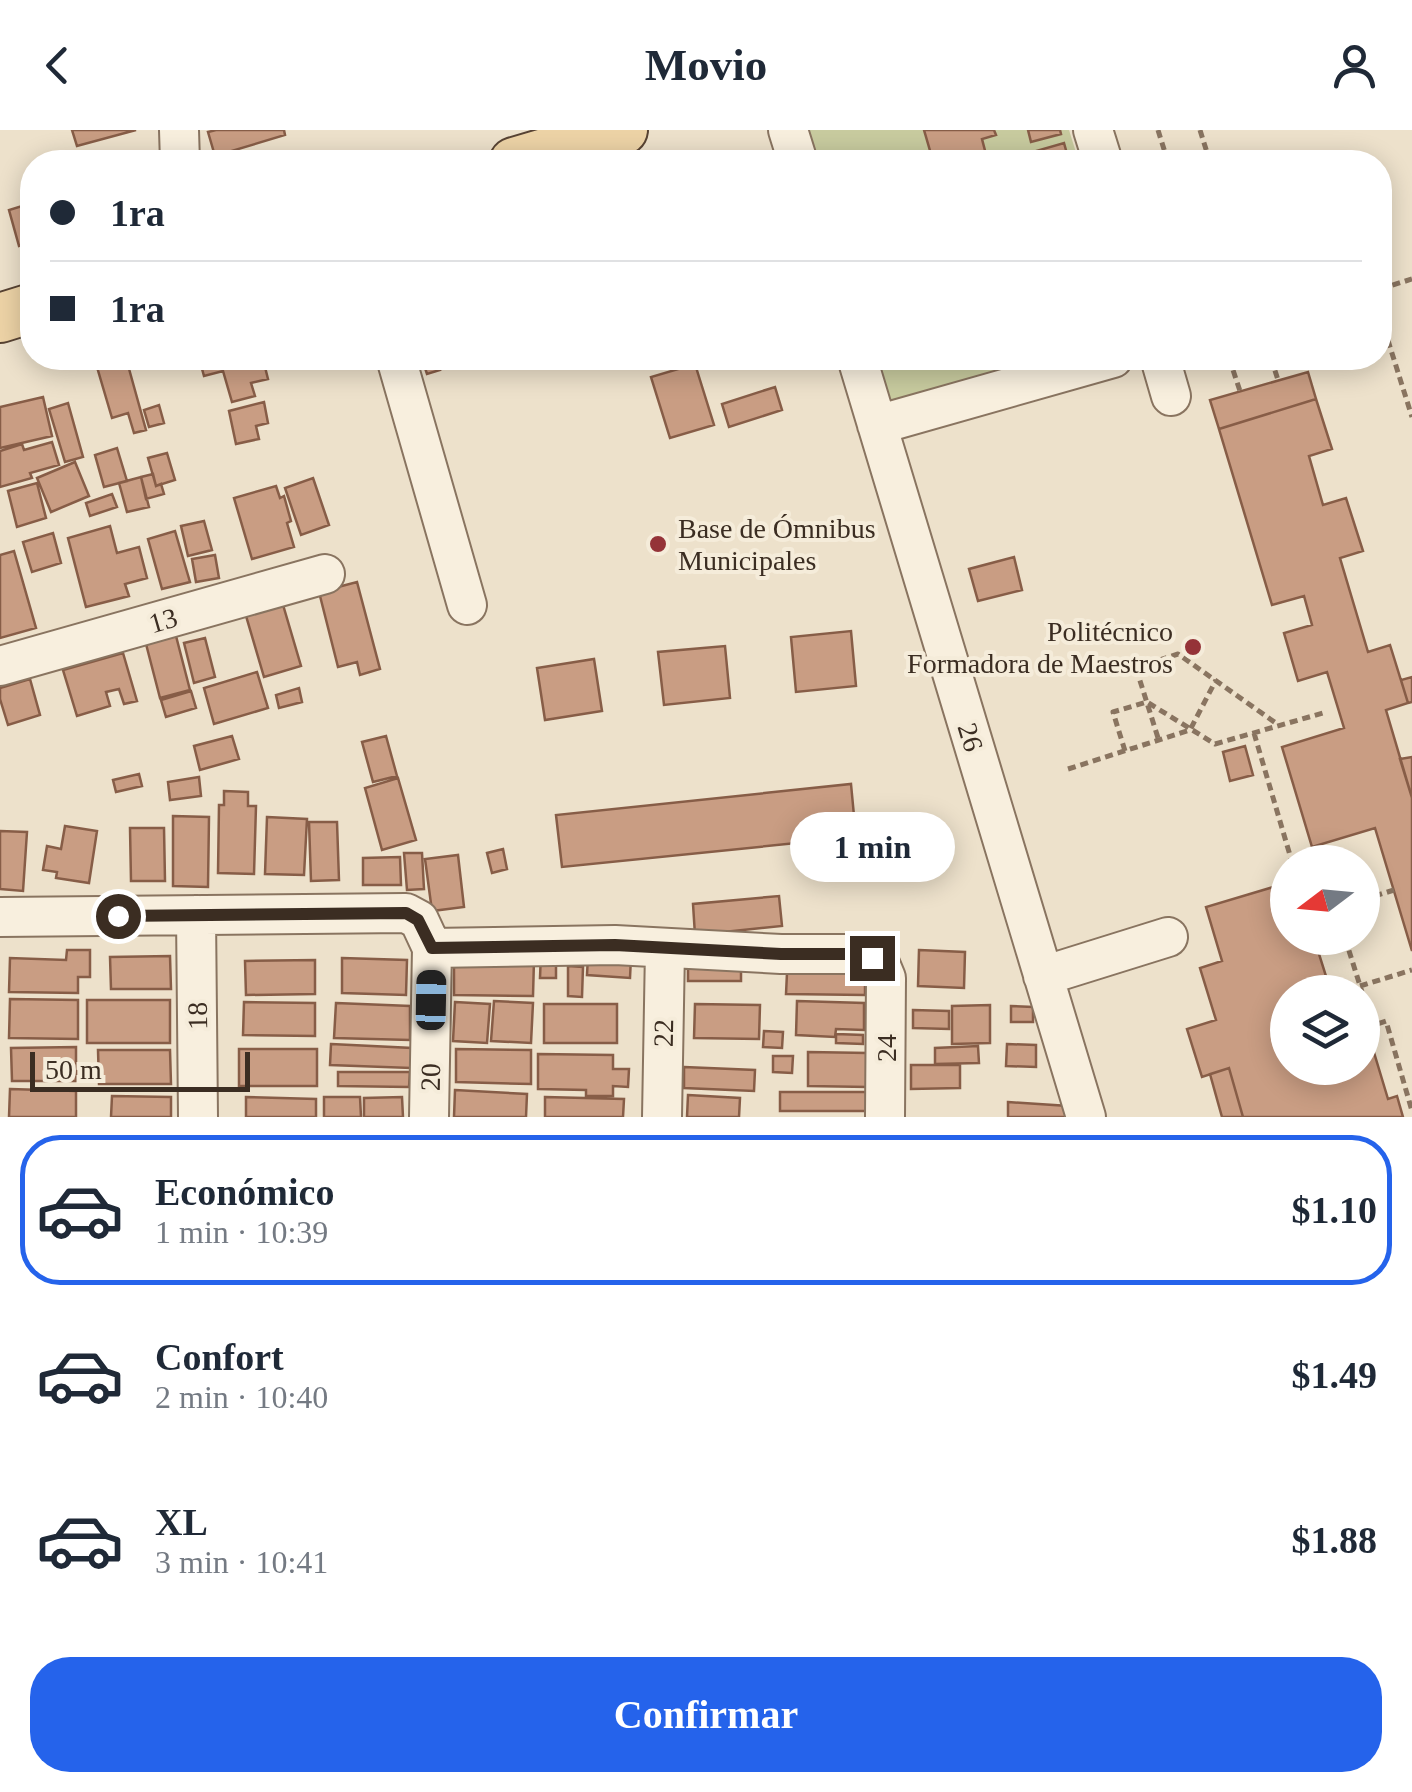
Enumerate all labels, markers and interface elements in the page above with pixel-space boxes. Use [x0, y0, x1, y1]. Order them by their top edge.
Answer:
icon: back [30, 38, 85, 93]
icon: person [1327, 38, 1382, 93]
text: Movio [645, 40, 767, 90]
text: 1ra [110, 192, 165, 234]
text: 1ra [110, 288, 165, 330]
place label: Base de Ómnibus Municipales [678, 513, 876, 576]
marker: Base de Ómnibus Municipales [647, 533, 669, 555]
street label: 13 [145, 602, 181, 639]
place label: Politécnico Formadora de Maestros [907, 616, 1173, 679]
marker: Politécnico Formadora de Maestros [1182, 636, 1204, 658]
street label: 26 [952, 719, 989, 755]
callout: 1 min [790, 813, 954, 883]
text: 1 min [834, 829, 911, 865]
north arrow [1270, 845, 1380, 955]
map controls [1270, 845, 1380, 1085]
route start [96, 894, 141, 939]
route end [850, 936, 895, 981]
car [415, 970, 447, 1030]
button: layers [1270, 975, 1380, 1085]
street label: 18 [182, 1002, 213, 1030]
street label: 22 [648, 1019, 679, 1047]
street label: 24 [871, 1034, 902, 1062]
scale bar [30, 1047, 250, 1091]
text: 50 m [45, 1054, 102, 1085]
street label: 20 [415, 1063, 446, 1091]
icon: car [35, 1165, 125, 1255]
text: Económico [155, 1171, 334, 1213]
text: $1.10 [1292, 1189, 1377, 1231]
text: 1 min · 10:39 [155, 1214, 328, 1250]
icon: car [35, 1330, 125, 1420]
text: Confort [155, 1336, 284, 1378]
text: $1.49 [1292, 1354, 1377, 1396]
text: 2 min · 10:40 [155, 1379, 328, 1415]
icon: car [35, 1495, 125, 1585]
text: XL [155, 1501, 208, 1543]
text: $1.88 [1292, 1519, 1377, 1561]
text: 3 min · 10:41 [155, 1544, 328, 1580]
button: Confirmar [30, 1657, 1382, 1772]

